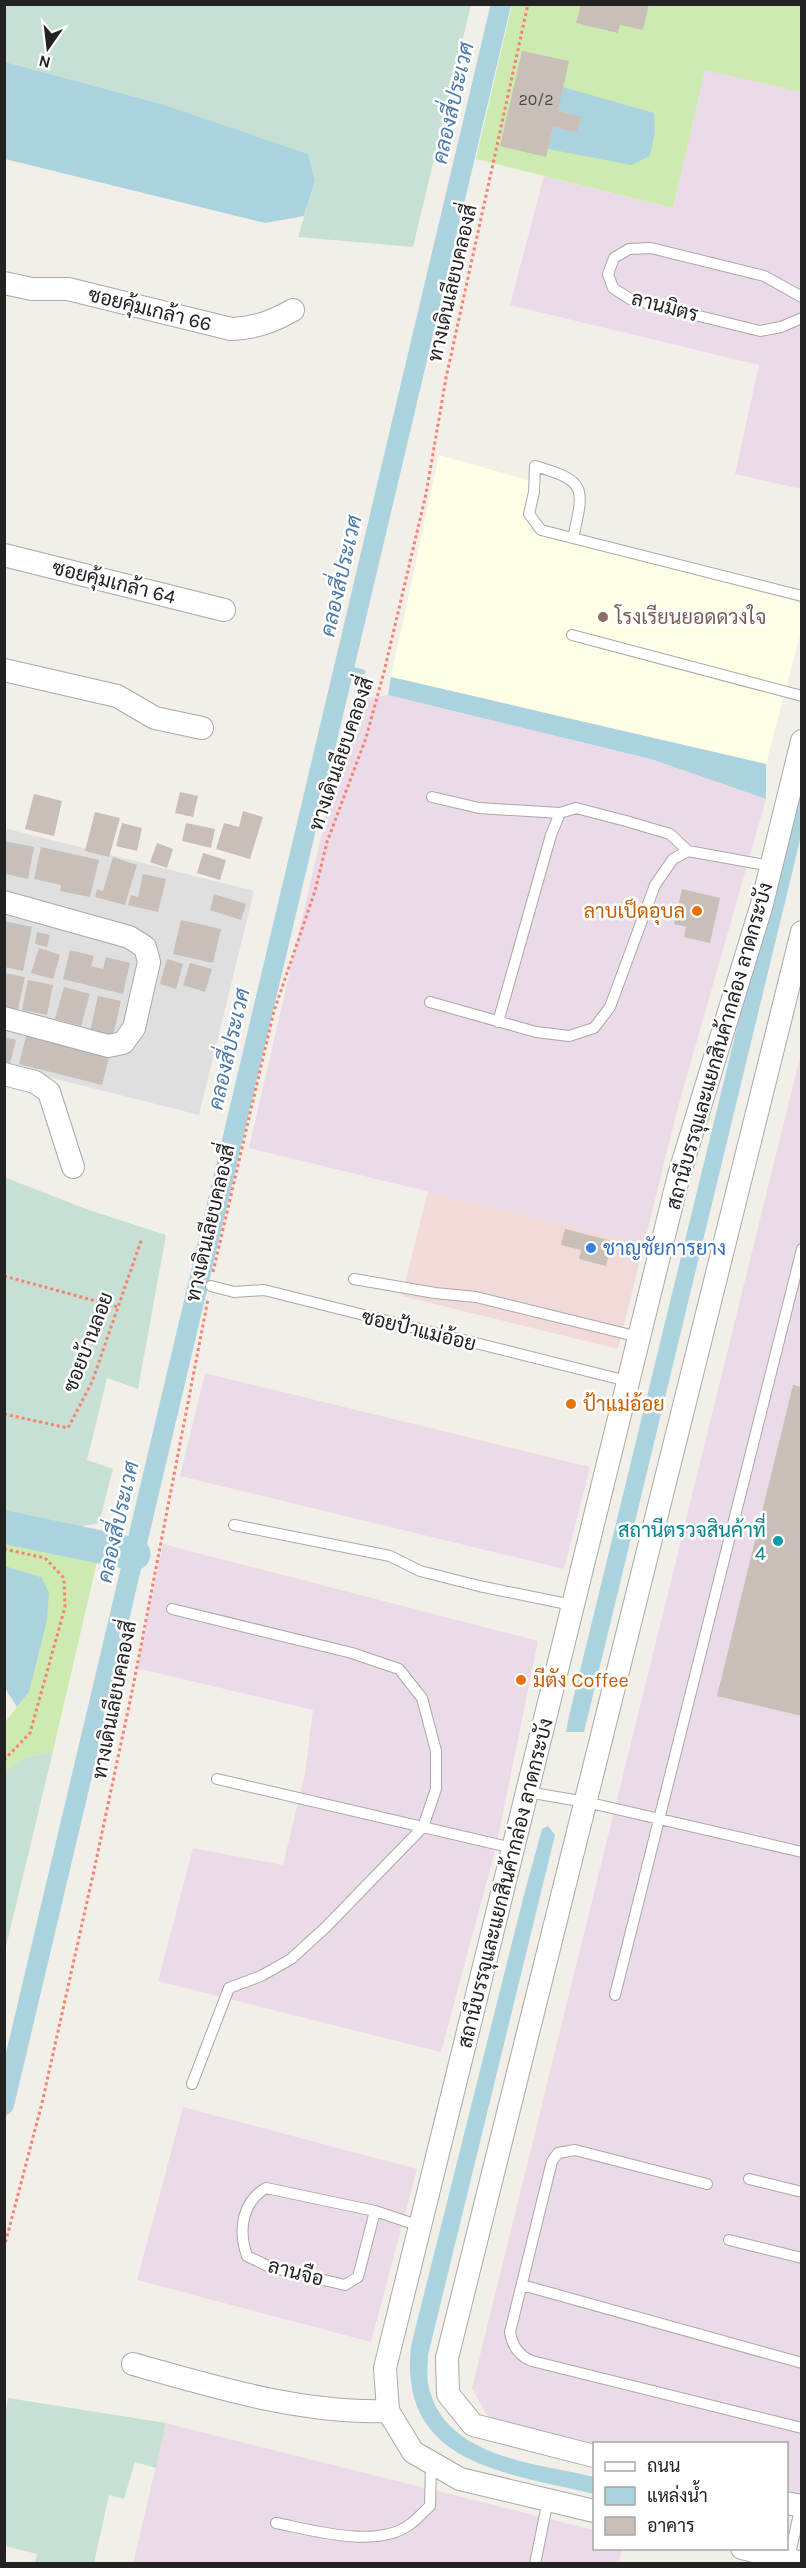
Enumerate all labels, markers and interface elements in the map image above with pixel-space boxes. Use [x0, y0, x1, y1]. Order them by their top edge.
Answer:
north arrow [18, 18, 78, 78]
water label: คลองสี่ประเวศ [420, 38, 479, 166]
text: N [37, 51, 52, 73]
house number: 20/2 [519, 90, 553, 109]
street label: ทางเดินเลียบคลองสี่ [417, 201, 482, 364]
street label: ซอยคุ้มเกล้า 66 [85, 282, 214, 338]
street label: ลานมิตร [629, 286, 701, 326]
water label: คลองสี่ประเวศ [308, 511, 367, 639]
street label: ซอยคุ้มเกล้า 64 [49, 555, 178, 611]
place label: โรงเรียนยอดดวงใจ [614, 604, 766, 629]
marker: โรงเรียนยอดดวงใจ [596, 610, 610, 624]
street label: ทางเดินเลียบคลองสี่ [299, 672, 379, 834]
street label: สถานีบรรจุและแยกสินค้ากล่อง ลาดกระบัง [660, 879, 779, 1213]
place label: ลาบเป็ดอุบล [583, 898, 685, 925]
marker: ลาบเป็ดอุบล [690, 904, 704, 918]
water label: คลองสี่ประเวศ [196, 984, 255, 1112]
street label: ทางเดินเลียบคลองสี่ [175, 1141, 240, 1304]
place label: ชาญชัยการยาง [603, 1236, 726, 1260]
marker: ชาญชัยการยาง [584, 1241, 598, 1255]
street label: ซอยบ้านลอย [58, 1288, 118, 1396]
street label: ซอยป้าแม่อ้อย [359, 1304, 479, 1356]
place label: ป้าแม่อ้อย [583, 1392, 665, 1416]
marker: ป้าแม่อ้อย [564, 1397, 578, 1411]
water label: คลองสี่ประเวศ [85, 1457, 144, 1585]
place label: สถานีตรวจสินค้าที่ 4 [618, 1513, 766, 1565]
marker: สถานีตรวจสินค้าที่ 4 [771, 1534, 785, 1548]
street label: ทางเดินเลียบคลองสี่ [82, 1618, 141, 1781]
place label: มีตัง Coffee [533, 1667, 629, 1692]
marker: มีตัง Coffee [514, 1673, 528, 1687]
street label: สถานีบรรจุและแยกสินค้ากล่อง ลาดกระบัง [451, 1715, 560, 2051]
street label: ลานจือ [265, 2251, 327, 2291]
legend [593, 2442, 788, 2550]
text: ถนน [647, 2455, 680, 2477]
text: แหล่งน้ำ [647, 2480, 708, 2507]
text: อาคาร [647, 2515, 695, 2537]

